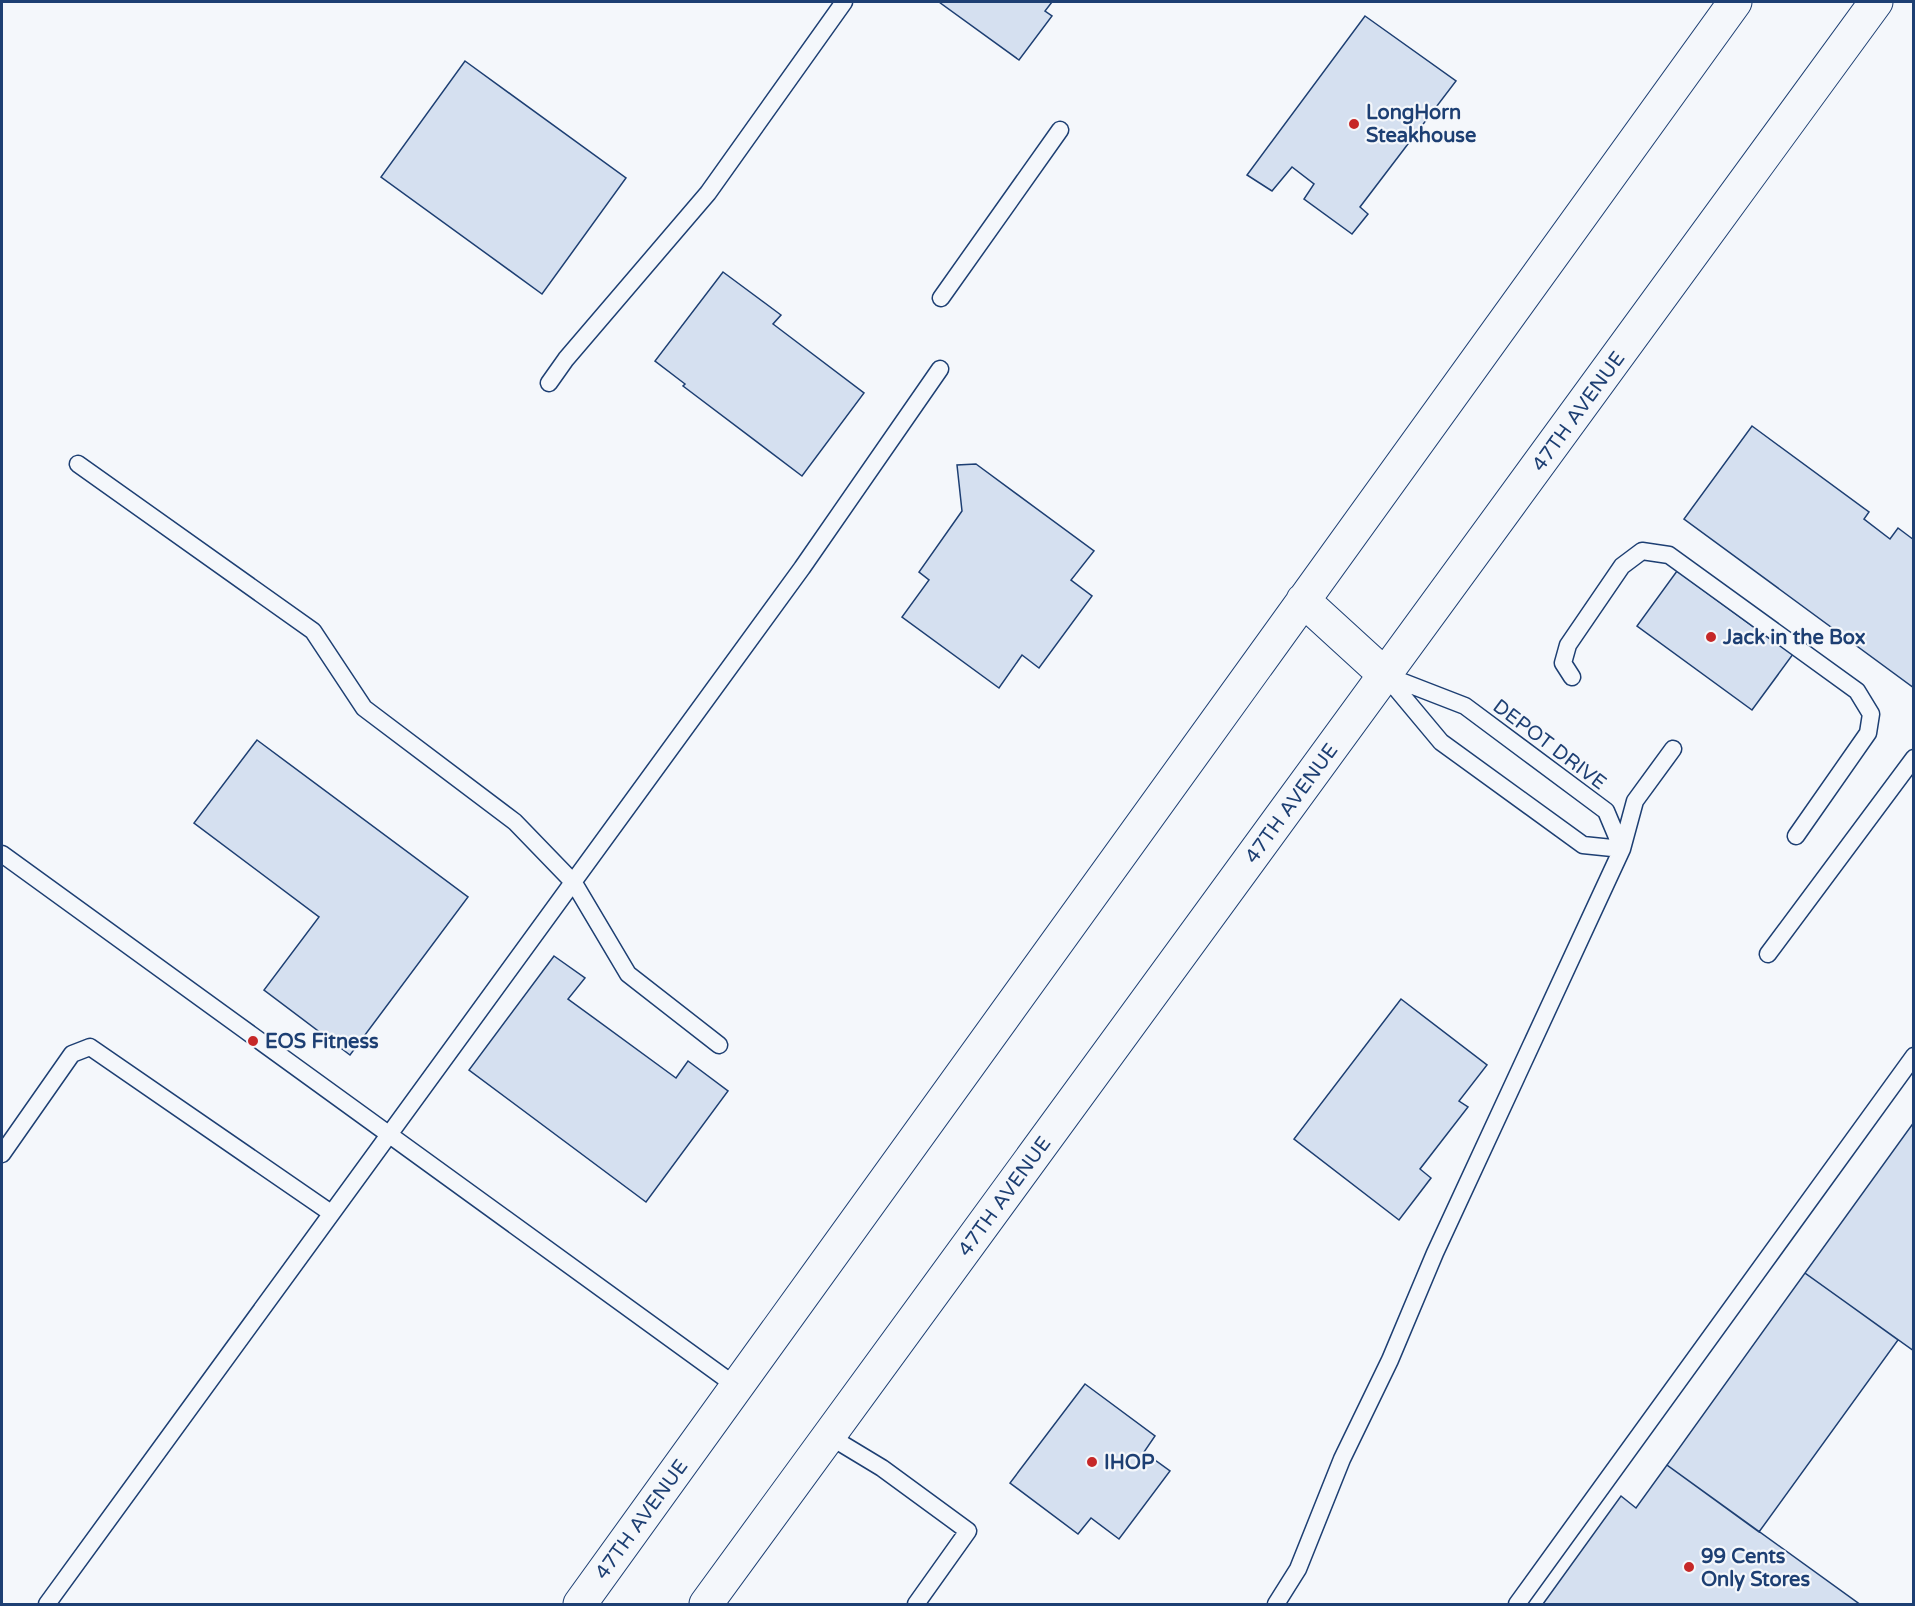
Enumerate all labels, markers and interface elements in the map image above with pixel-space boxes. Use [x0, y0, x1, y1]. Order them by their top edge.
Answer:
place label: LongHorn Steakhouse [1366, 101, 1476, 148]
marker: LongHorn Steakhouse [1347, 117, 1361, 131]
street label: 47TH AVENUE [1527, 347, 1630, 476]
place label: Jack in the Box [1722, 626, 1866, 650]
marker: Jack in the Box [1704, 630, 1718, 644]
street label: DEPOT DRIVE [1488, 694, 1611, 795]
street label: 47TH AVENUE [1240, 739, 1343, 868]
place label: EOS Fitness [265, 1030, 379, 1054]
marker: EOS Fitness [246, 1034, 260, 1048]
street label: 47TH AVENUE [953, 1132, 1056, 1261]
place label: IHOP [1104, 1451, 1155, 1475]
street label: 47TH AVENUE [590, 1455, 693, 1584]
marker: IHOP [1085, 1455, 1099, 1469]
place label: 99 Cents Only Stores [1701, 1545, 1810, 1592]
marker: 99 Cents Only Stores [1682, 1560, 1696, 1574]

